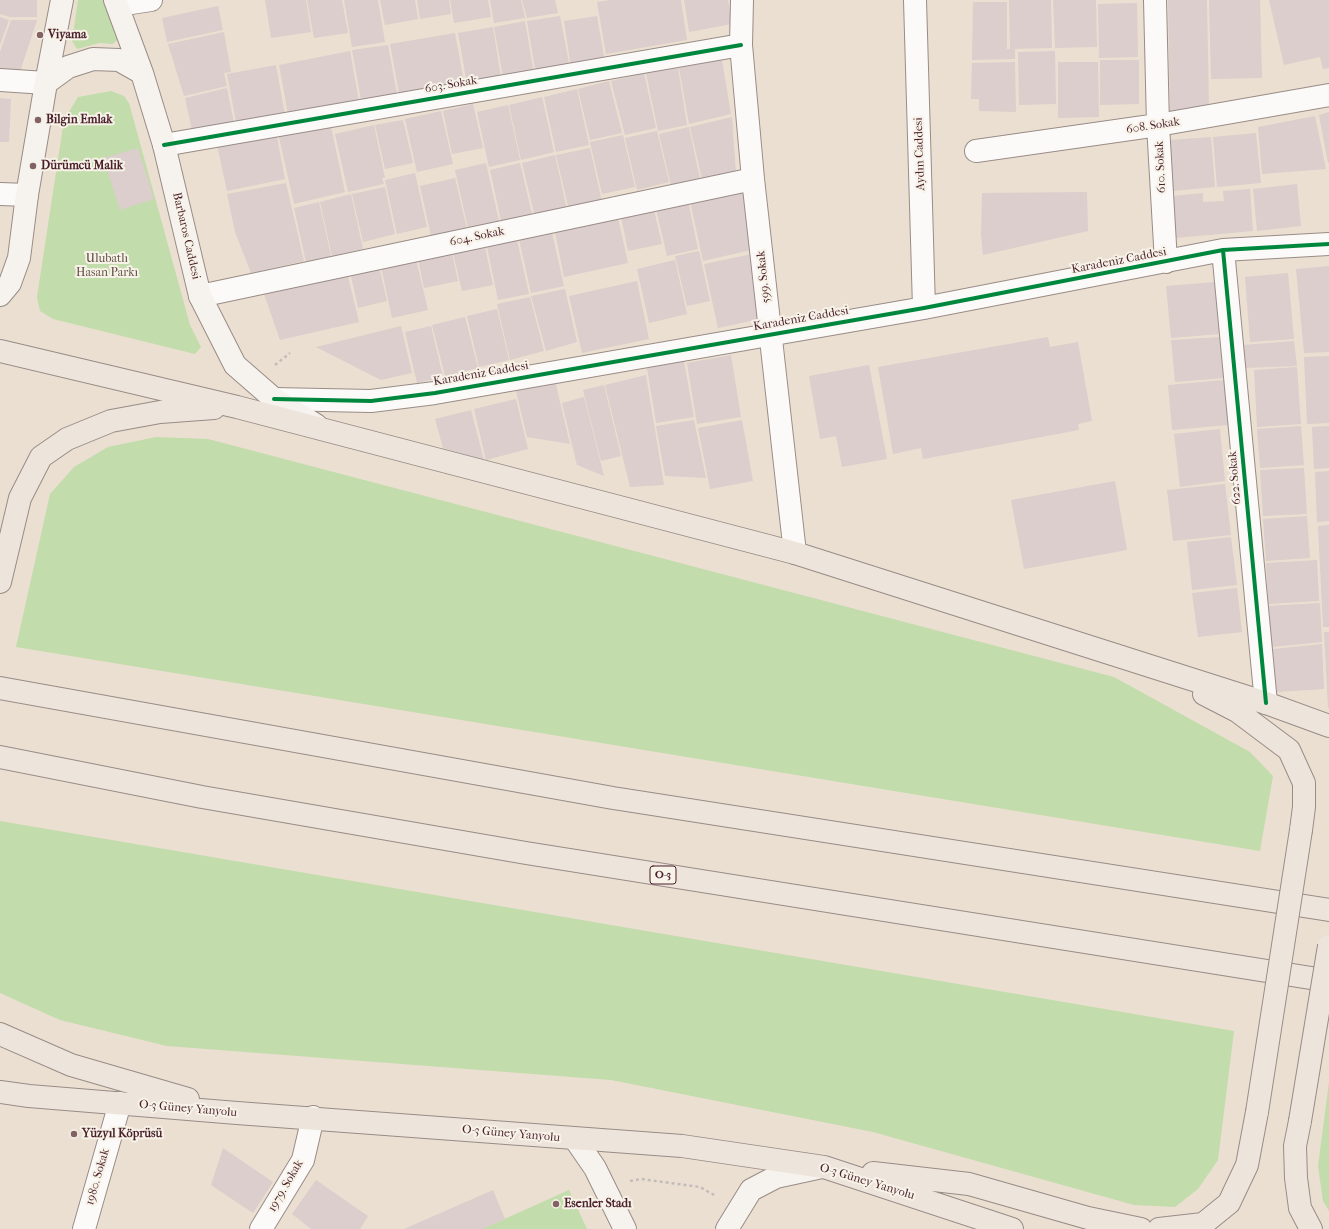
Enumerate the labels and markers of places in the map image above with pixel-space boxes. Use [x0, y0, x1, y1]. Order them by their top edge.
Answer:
place label: Viyama [48, 28, 86, 42]
marker: Viyama [35, 30, 45, 40]
place label: Bilgin Emlak [46, 113, 113, 127]
marker: Bilgin Emlak [33, 115, 43, 125]
place label: Dürümcü Malik [41, 159, 123, 173]
marker: Dürümcü Malik [28, 161, 38, 171]
place label: Yüzyıl Köprüsü [82, 1127, 162, 1141]
marker: Yüzyıl Köprüsü [69, 1129, 79, 1139]
place label: Esenler Stadı [564, 1197, 632, 1211]
marker: Esenler Stadı [551, 1199, 561, 1209]

